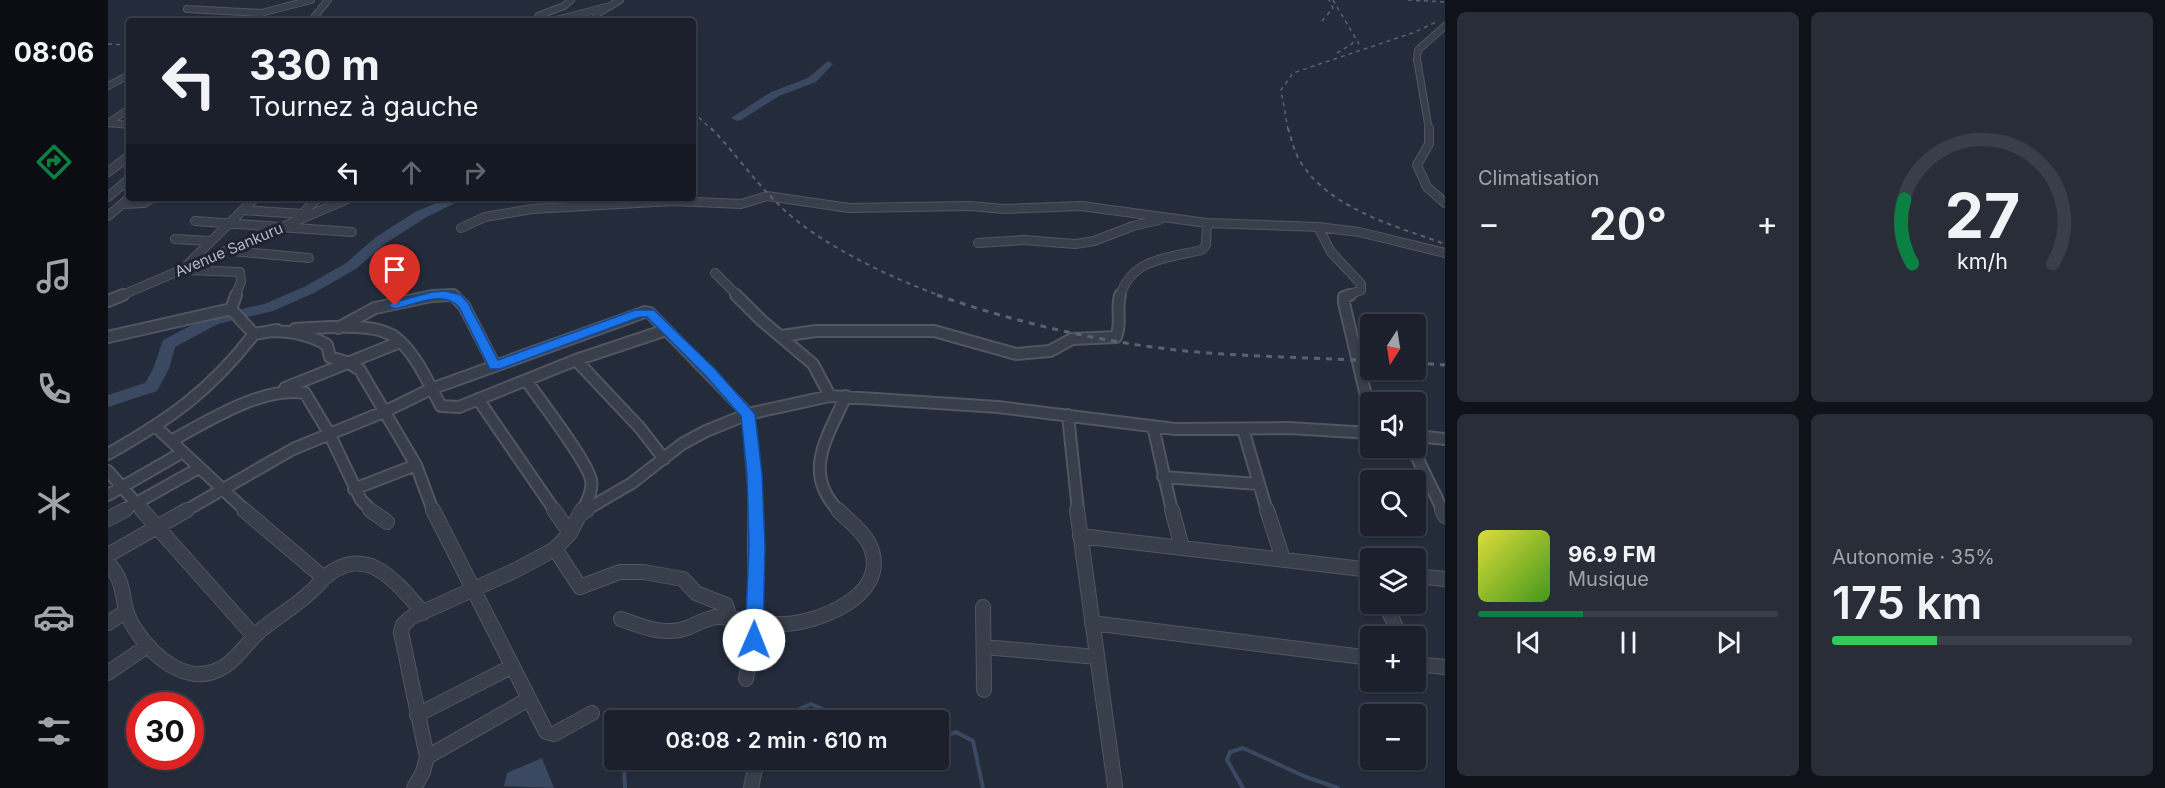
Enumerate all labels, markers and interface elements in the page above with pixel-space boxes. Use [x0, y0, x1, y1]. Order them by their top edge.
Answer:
text: 08:06 [14, 36, 94, 69]
text: 330 m [249, 39, 380, 90]
icon: left [150, 42, 228, 120]
text: Tournez à gauche [249, 90, 478, 123]
icon: directions [33, 141, 75, 183]
icon: left [332, 156, 365, 189]
icon: ahead [395, 156, 428, 189]
icon: right [458, 156, 491, 189]
text: Climatisation [1478, 166, 1599, 190]
text: 27 [1944, 178, 2020, 253]
text: 20° [1589, 196, 1667, 251]
text: − [1478, 203, 1500, 243]
text: + [1756, 203, 1778, 243]
street label: Avenue Sankuru [172, 218, 286, 281]
pin [369, 244, 420, 306]
text: km/h [1957, 248, 2007, 274]
icon: arrive [378, 253, 411, 286]
icon: music [33, 255, 75, 297]
north arrow [1360, 314, 1426, 380]
map controls [1360, 314, 1426, 770]
icon: phone [33, 368, 75, 410]
button: sound [1360, 392, 1426, 458]
button: search [1360, 470, 1426, 536]
icon: climate [33, 482, 75, 524]
text: 96.9 FM [1568, 541, 1656, 567]
text: Autonomie · 35% [1832, 545, 1995, 569]
button: layers [1360, 548, 1426, 614]
text: Musique [1568, 567, 1649, 591]
text: 175 km [1832, 575, 1982, 630]
icon: car [33, 596, 75, 638]
position arrow [722, 608, 786, 672]
button: + [1360, 626, 1426, 692]
icon: previous [1512, 626, 1545, 659]
icon: pause [1612, 626, 1645, 659]
icon: next [1712, 626, 1745, 659]
speed limit sign: 30 [126, 692, 204, 770]
button: − [1360, 704, 1426, 770]
icon: filters [33, 710, 75, 752]
text: 08:08 · 2 min · 610 m [666, 727, 887, 753]

